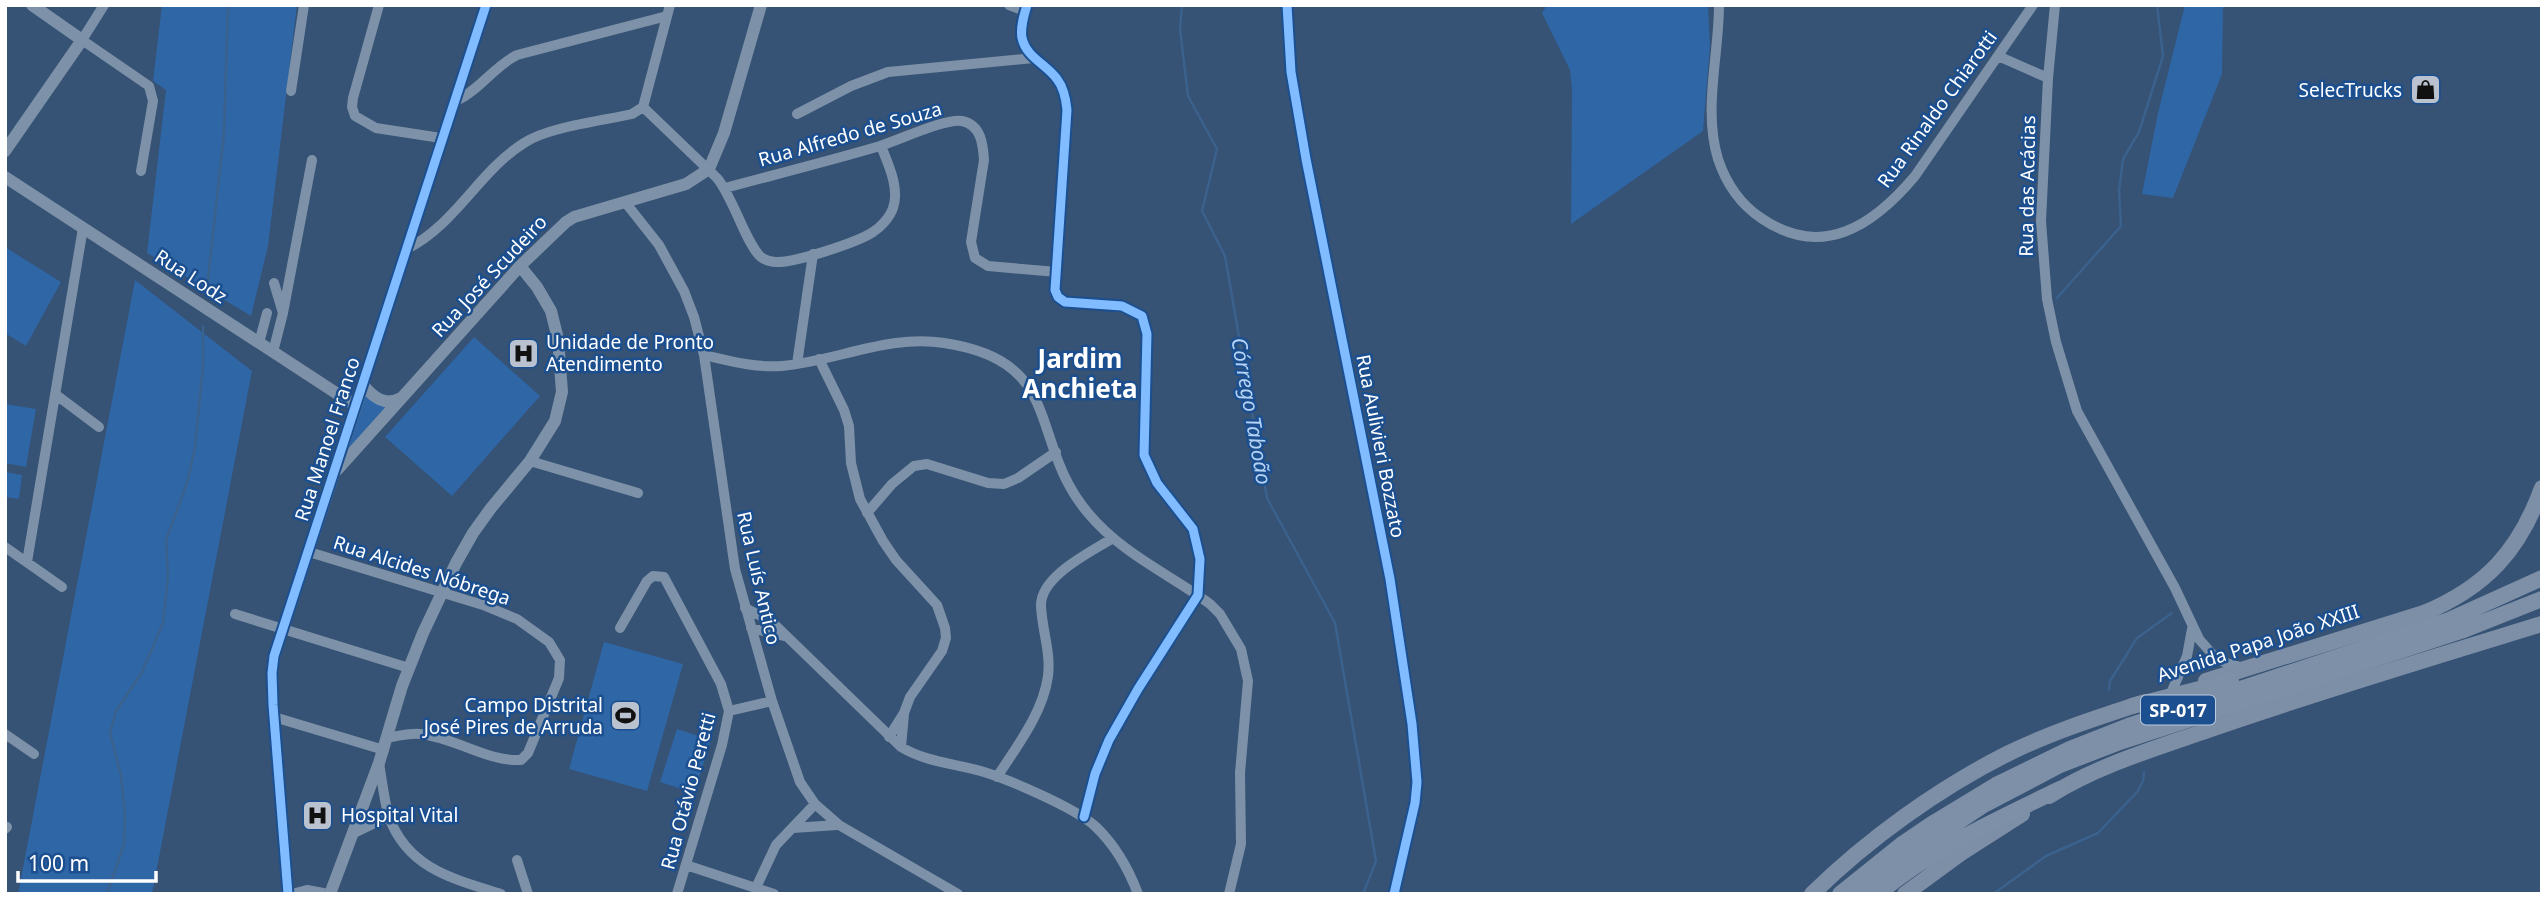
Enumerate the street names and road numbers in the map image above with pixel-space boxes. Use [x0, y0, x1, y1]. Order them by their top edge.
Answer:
street label: Rua Rinaldo Chiarotti [1871, 25, 2003, 193]
street label: Rua Alfredo de Souza [755, 95, 945, 173]
street label: Rua das Acácias [2013, 115, 2041, 257]
street label: Rua José Scudeiro [426, 209, 552, 343]
street label: Rua Lodz [150, 243, 232, 309]
street label: Rua Aulivieri Bozzato [1350, 352, 1412, 540]
street label: Rua Manoel Franco [288, 354, 366, 524]
street label: Rua Luís Antico [731, 509, 787, 647]
street label: Rua Alcides Nóbrega [330, 529, 514, 611]
street label: Avenida Papa João XXIII [2154, 598, 2362, 688]
road number: SP-017 [2141, 696, 2215, 724]
street label: Rua Otávio Peretti [655, 710, 721, 872]

